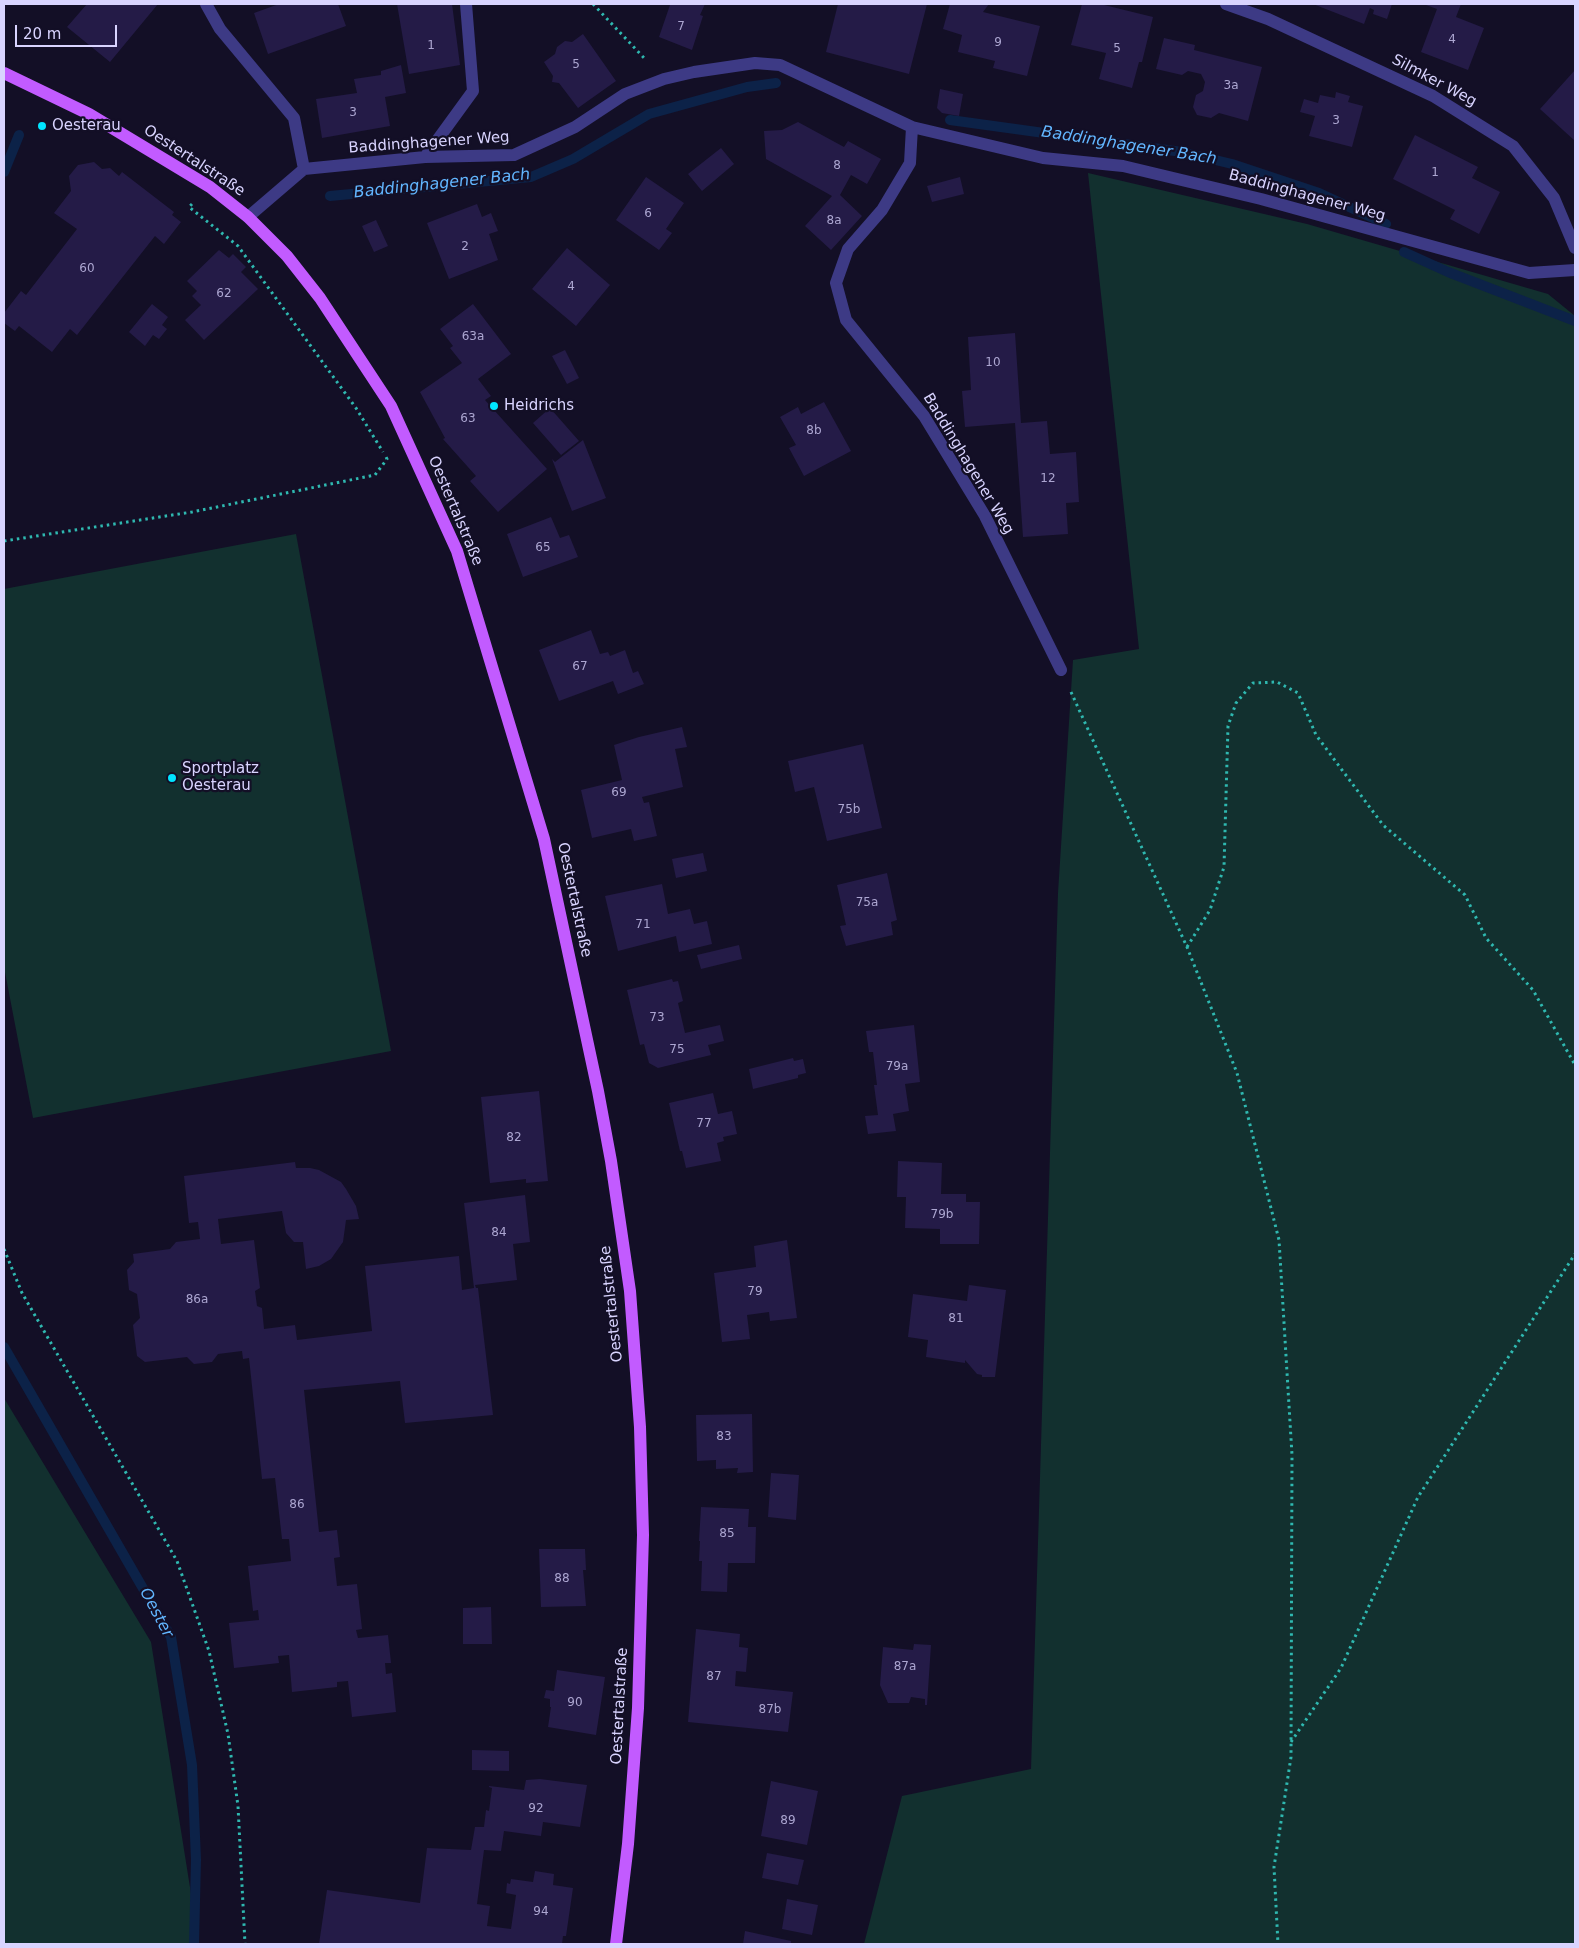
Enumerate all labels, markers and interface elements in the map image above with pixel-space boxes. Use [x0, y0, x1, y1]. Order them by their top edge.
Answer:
scale bar [18, 15, 120, 47]
house number: 7 [677, 20, 685, 34]
text: 20 m [23, 25, 61, 43]
house number: 4 [1448, 33, 1456, 47]
house number: 9 [994, 36, 1002, 50]
house number: 1 [427, 39, 435, 53]
house number: 5 [1113, 42, 1121, 56]
street label: Silmker Weg [1389, 51, 1479, 111]
house number: 5 [572, 58, 580, 72]
house number: 3a [1224, 79, 1238, 93]
house number: 3 [349, 106, 357, 120]
house number: 3 [1332, 114, 1340, 128]
place label: Oesterau [52, 117, 121, 135]
marker: Oesterau [36, 120, 48, 132]
street label: Oestertalstraße [140, 122, 248, 200]
water label: Baddinghagener Bach [1040, 123, 1218, 169]
street label: Baddinghagener Weg [348, 128, 510, 158]
house number: 8 [833, 159, 841, 173]
water label: Baddinghagener Bach [353, 165, 531, 203]
street label: Baddinghagener Weg [1227, 166, 1387, 226]
house number: 1 [1431, 166, 1439, 180]
house number: 6 [644, 207, 652, 221]
house number: 8a [827, 214, 841, 228]
house number: 2 [461, 240, 469, 254]
house number: 60 [79, 262, 95, 276]
house number: 4 [567, 280, 575, 294]
house number: 62 [216, 287, 232, 301]
house number: 63a [462, 330, 484, 344]
house number: 10 [985, 356, 1001, 370]
street label: Baddinghagener Weg [919, 390, 1017, 538]
place label: Heidrichs [504, 397, 574, 415]
marker: Heidrichs [488, 400, 500, 412]
house number: 63 [460, 412, 476, 426]
house number: 8b [806, 424, 822, 438]
street label: Oestertalstraße [424, 454, 486, 568]
house number: 12 [1040, 472, 1056, 486]
house number: 65 [535, 541, 551, 555]
house number: 67 [572, 660, 588, 674]
place label: Sportplatz Oesterau [182, 760, 259, 795]
marker: Sportplatz Oesterau [166, 772, 178, 784]
house number: 69 [611, 786, 627, 800]
house number: 75b [838, 803, 860, 817]
street label: Oestertalstraße [553, 841, 595, 959]
house number: 75a [856, 896, 878, 910]
house number: 71 [635, 918, 651, 932]
house number: 73 [649, 1011, 665, 1025]
house number: 75 [669, 1043, 685, 1057]
house number: 79a [886, 1060, 908, 1074]
house number: 77 [696, 1117, 712, 1131]
house number: 82 [506, 1131, 522, 1145]
house number: 79b [931, 1208, 953, 1222]
house number: 84 [491, 1226, 507, 1240]
street label: Oestertalstraße [597, 1245, 627, 1363]
house number: 79 [747, 1285, 763, 1299]
house number: 86a [186, 1293, 208, 1307]
house number: 81 [948, 1312, 964, 1326]
house number: 83 [716, 1430, 732, 1444]
house number: 86 [289, 1498, 305, 1512]
house number: 85 [719, 1527, 735, 1541]
house number: 88 [554, 1572, 570, 1586]
water label: Oester [135, 1585, 177, 1641]
street label: Oestertalstraße [608, 1647, 632, 1765]
house number: 87a [894, 1660, 916, 1674]
house number: 87 [706, 1670, 722, 1684]
house number: 90 [567, 1696, 583, 1710]
house number: 87b [759, 1703, 781, 1717]
house number: 92 [528, 1802, 544, 1816]
house number: 89 [780, 1814, 796, 1828]
house number: 94 [533, 1905, 549, 1919]

